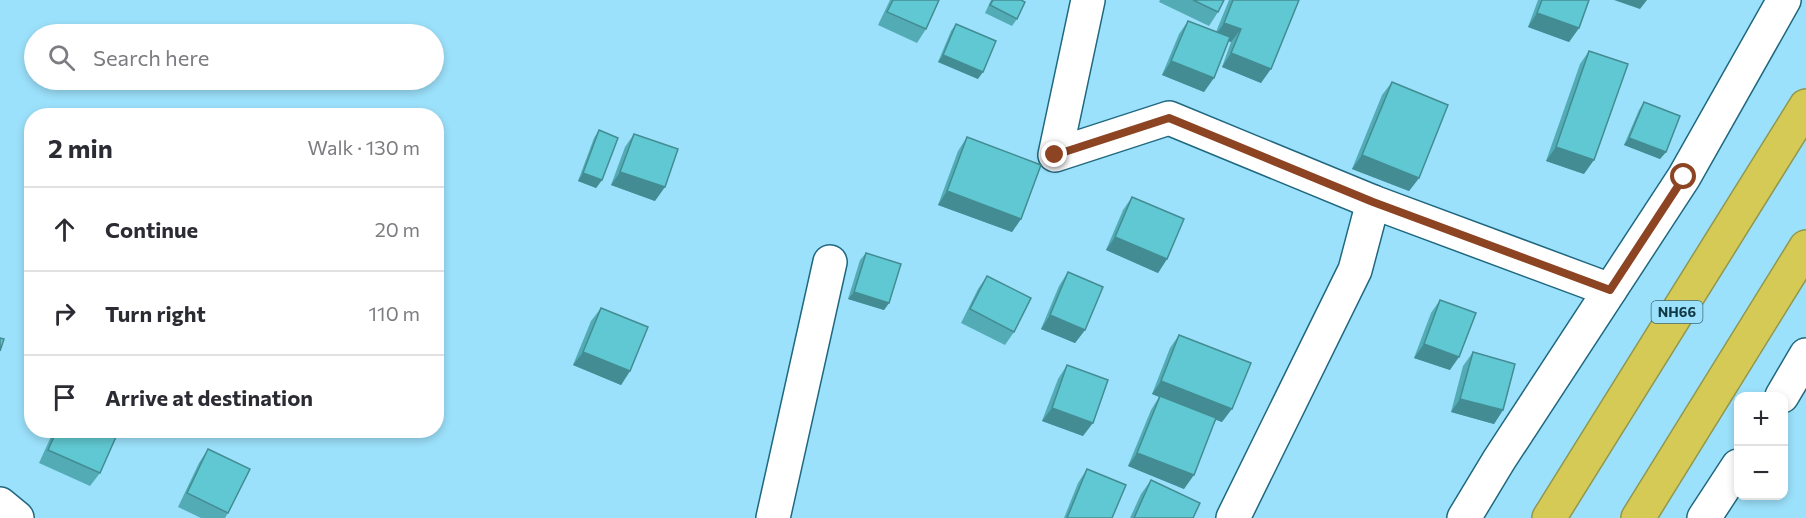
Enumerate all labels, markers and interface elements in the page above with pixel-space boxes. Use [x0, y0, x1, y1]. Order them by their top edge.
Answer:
search box [24, 24, 444, 90]
icon: search [45, 41, 78, 74]
text: Search here [93, 44, 209, 71]
text: 2 min [48, 132, 113, 163]
text: Walk · 130 m [308, 135, 420, 159]
route end [1041, 141, 1067, 167]
route start [1670, 163, 1696, 189]
icon: ahead [48, 213, 81, 246]
text: Continue [105, 216, 198, 243]
text: 20 m [375, 217, 420, 241]
icon: right [48, 297, 81, 330]
text: Turn right [105, 300, 206, 327]
text: 110 m [369, 301, 420, 325]
road number: NH66 [1652, 301, 1702, 323]
icon: arrive [48, 381, 81, 414]
text: Arrive at destination [105, 384, 313, 411]
map controls [1734, 392, 1788, 500]
button: + [1734, 392, 1788, 446]
button: − [1734, 446, 1788, 500]

